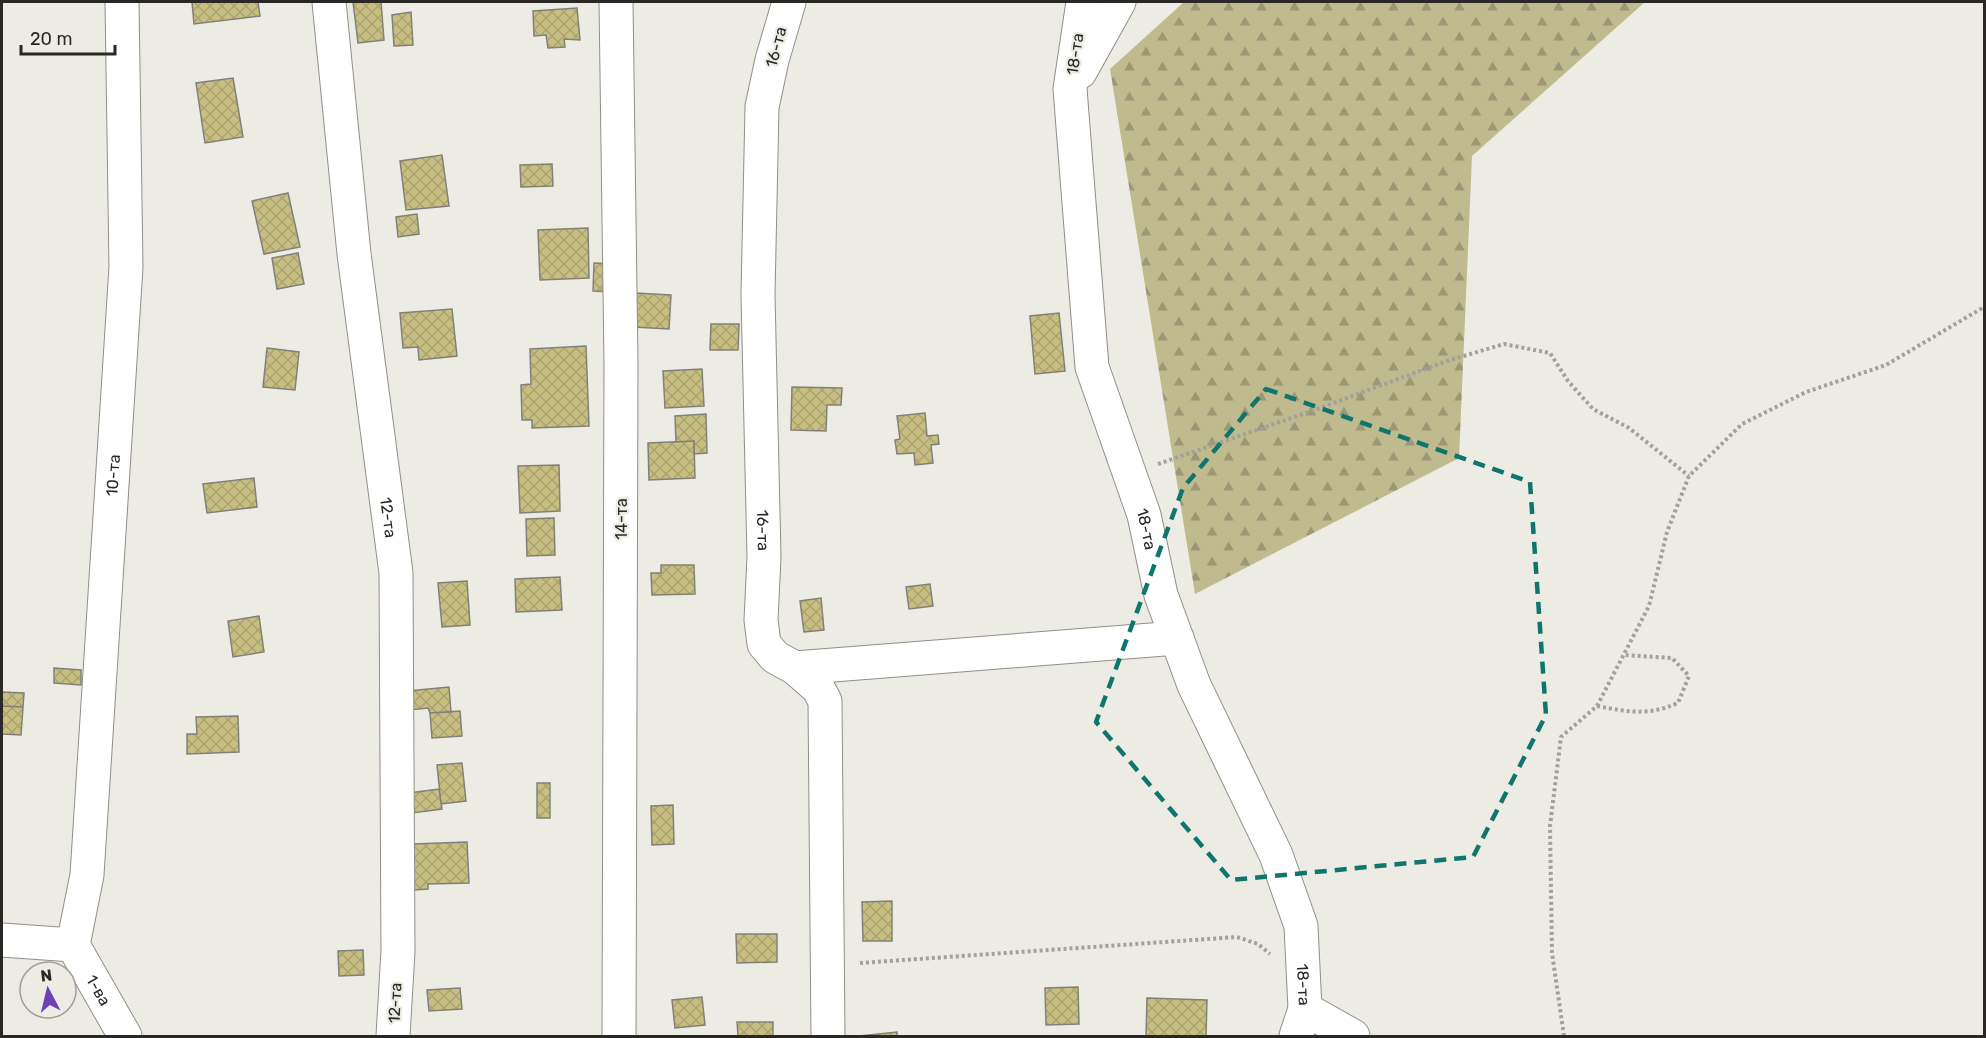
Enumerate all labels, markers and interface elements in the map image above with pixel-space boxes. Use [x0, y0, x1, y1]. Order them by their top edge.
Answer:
scale bar [21, 18, 116, 56]
street label: 16-та [761, 25, 791, 69]
text: 20 m [30, 28, 72, 50]
street label: 18-та [1063, 32, 1087, 76]
street label: 10-та [102, 454, 123, 497]
street label: 12-та [377, 496, 401, 539]
street label: 14-та [612, 498, 631, 540]
street label: 18-та [1133, 506, 1161, 551]
street label: 16-та [753, 510, 773, 551]
north arrow [18, 960, 78, 1020]
street label: 18-та [1293, 963, 1314, 1006]
text: N [39, 965, 53, 986]
street label: 1-ва [83, 971, 115, 1009]
street label: 12-та [384, 982, 406, 1024]

